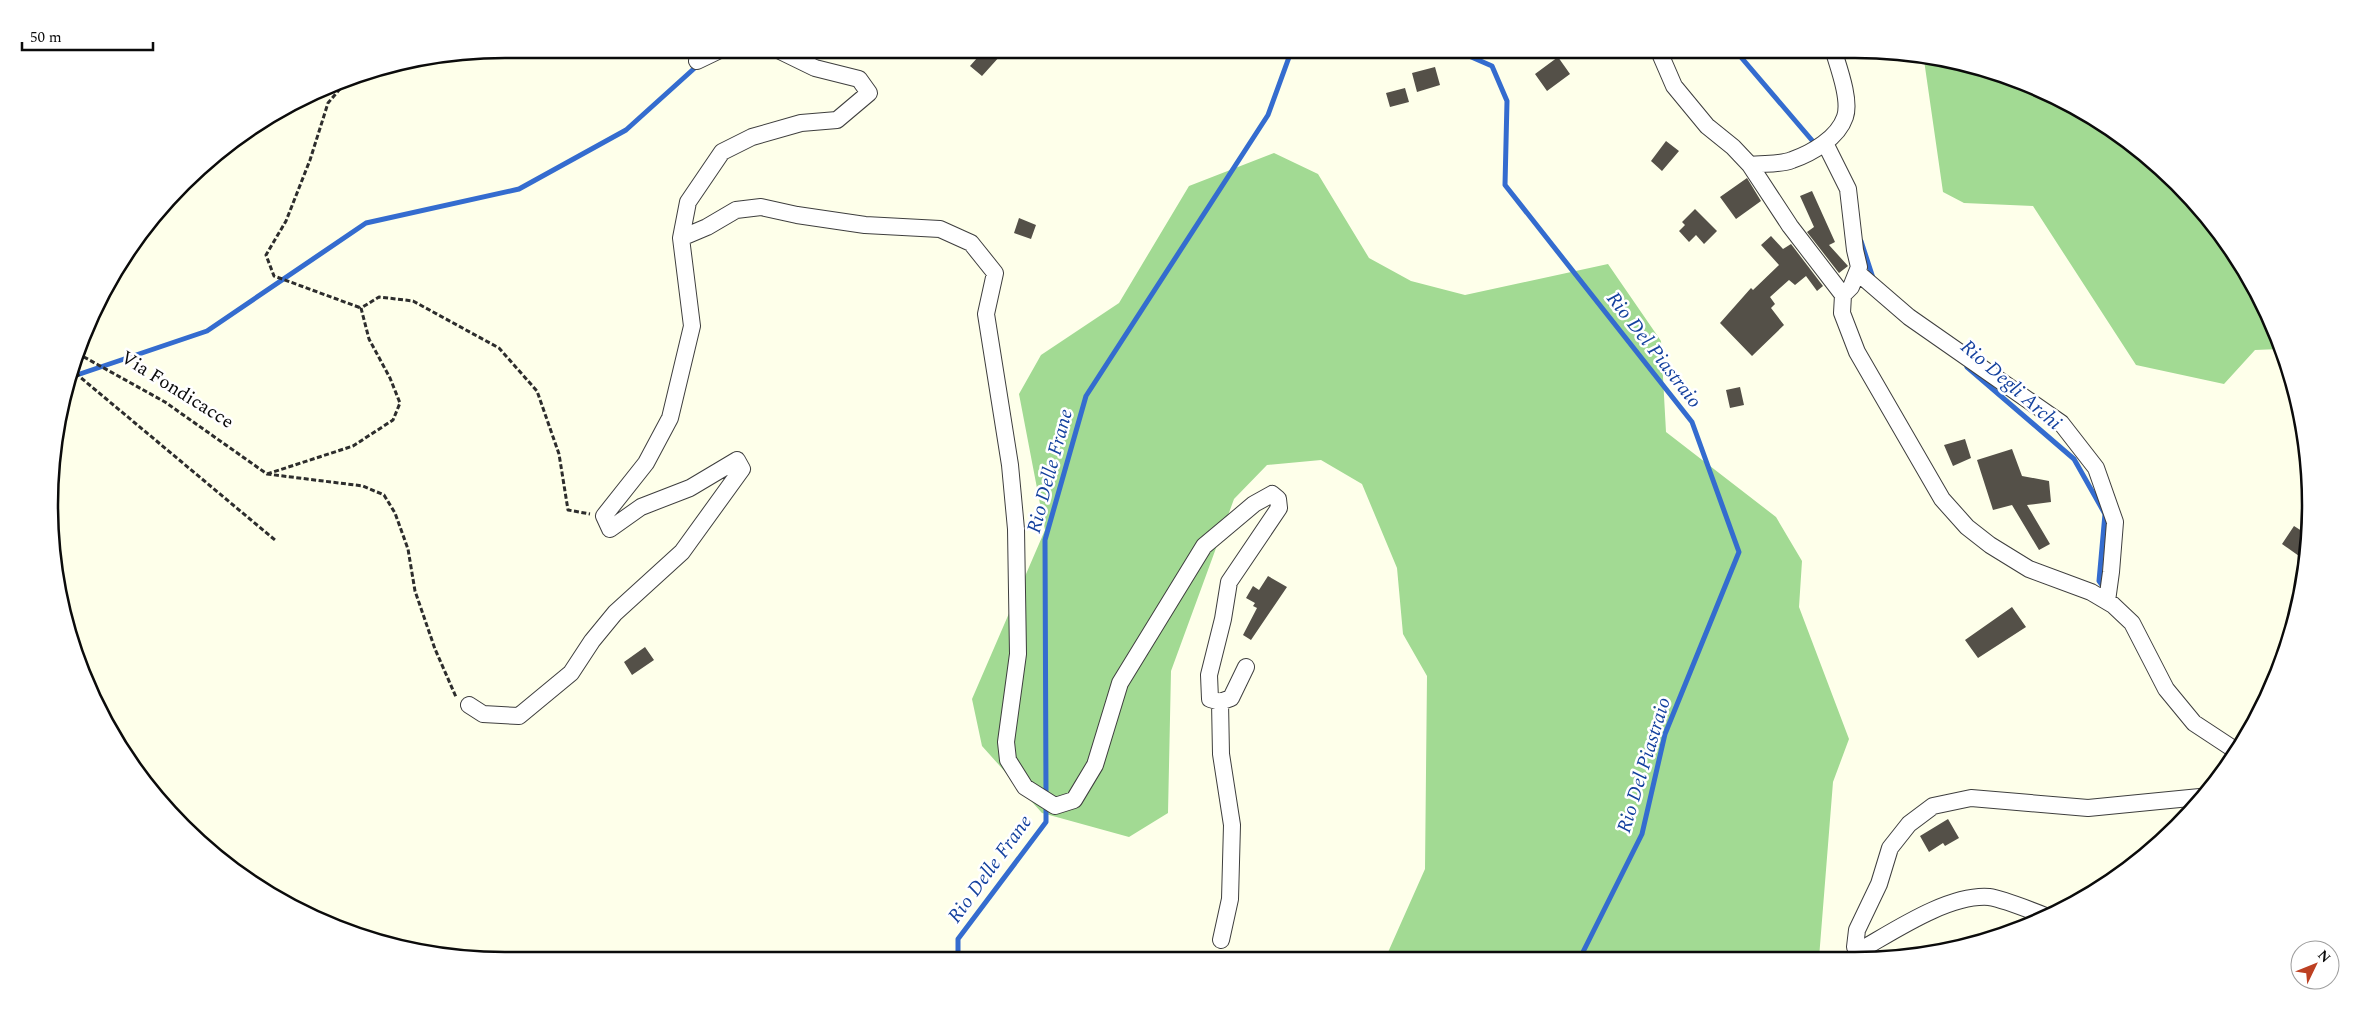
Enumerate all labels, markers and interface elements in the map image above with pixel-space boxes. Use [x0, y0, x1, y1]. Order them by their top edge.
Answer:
scale bar [22, 20, 154, 52]
text: 50 m [30, 26, 62, 49]
water label: Rio Del Piastraio [1599, 285, 1709, 415]
water label: Rio Degli Archi [1954, 332, 2069, 438]
street label: Via Fondicacce [115, 344, 239, 436]
water label: Rio Delle Frane [1019, 405, 1081, 537]
water label: Rio Del Piastraio [1609, 693, 1679, 837]
water label: Rio Delle Frane [940, 808, 1040, 930]
north arrow [2290, 940, 2340, 990]
text: N [2313, 945, 2336, 968]

